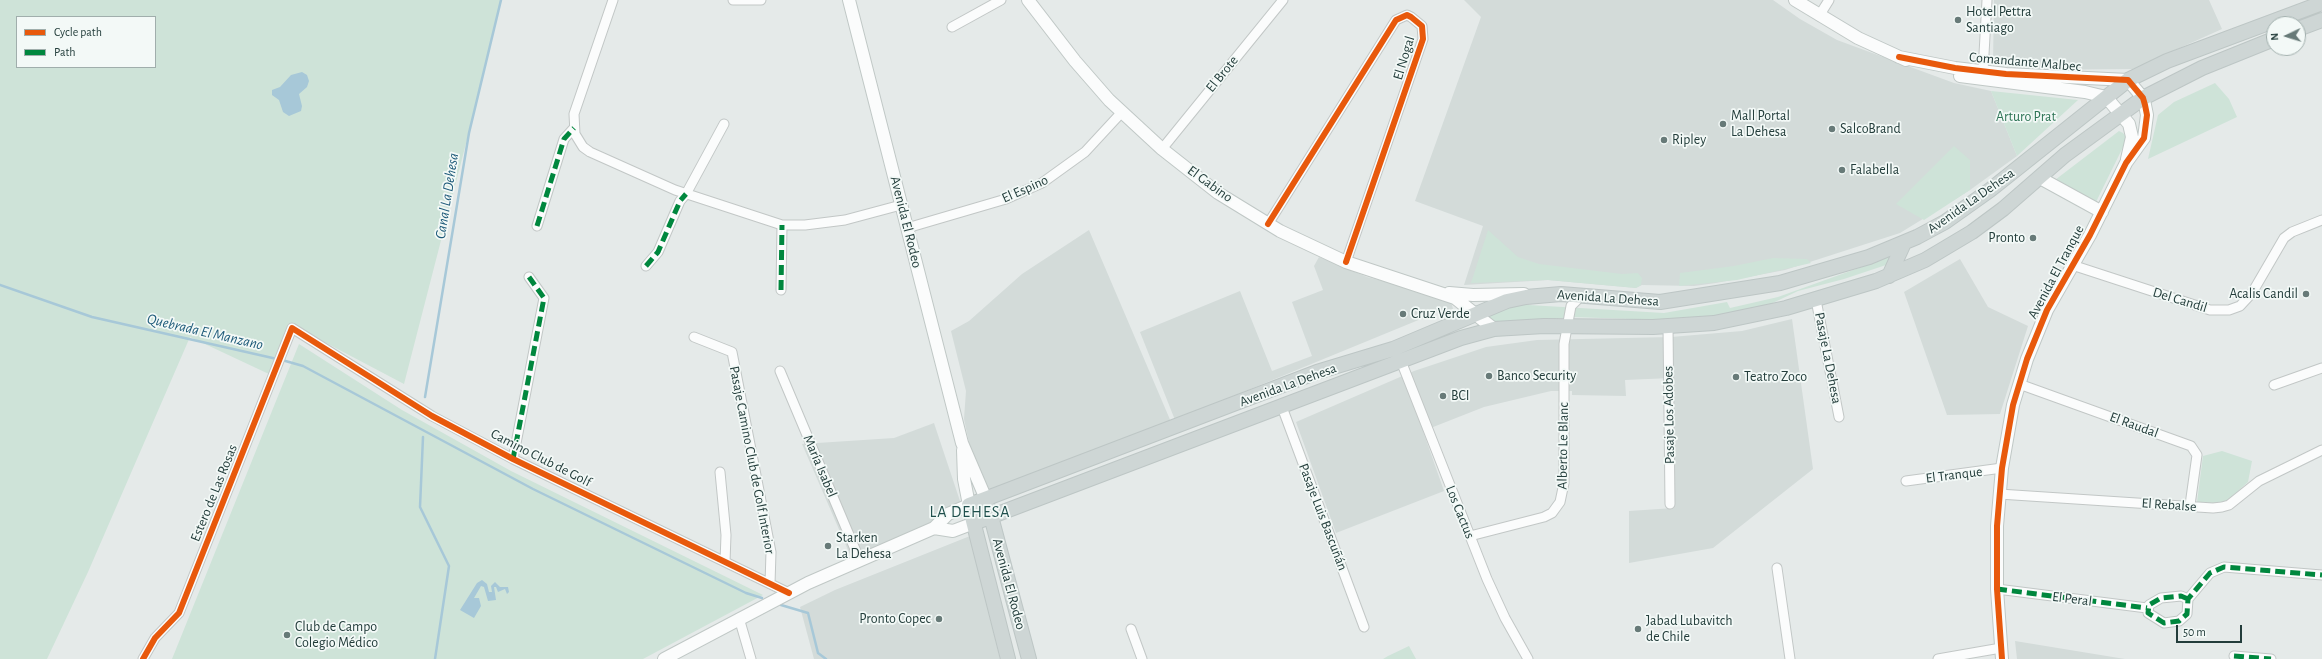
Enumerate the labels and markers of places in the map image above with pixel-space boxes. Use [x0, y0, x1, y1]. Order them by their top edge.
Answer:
place label: Hotel Pettra Santiago [1966, 4, 2032, 36]
marker: Hotel Pettra Santiago [1953, 15, 1963, 25]
place label: Mall Portal La Dehesa [1731, 108, 1790, 140]
marker: Mall Portal La Dehesa [1718, 119, 1728, 129]
place label: SalcoBrand [1840, 121, 1901, 137]
marker: SalcoBrand [1827, 124, 1837, 134]
place label: Ripley [1672, 132, 1706, 148]
marker: Ripley [1659, 135, 1669, 145]
place label: Falabella [1850, 162, 1899, 178]
marker: Falabella [1837, 165, 1847, 175]
place label: Pronto [1988, 230, 2025, 246]
marker: Pronto [2028, 233, 2038, 243]
place label: Acalis Candil [2229, 286, 2298, 302]
marker: Acalis Candil [2301, 289, 2311, 299]
place label: Cruz Verde [1411, 306, 1470, 322]
marker: Cruz Verde [1398, 309, 1408, 319]
place label: Banco Security [1497, 368, 1576, 384]
place label: Teatro Zoco [1744, 369, 1807, 385]
marker: Banco Security [1484, 371, 1494, 381]
marker: Teatro Zoco [1731, 372, 1741, 382]
place label: BCI [1451, 388, 1470, 404]
marker: BCI [1438, 391, 1448, 401]
place label: Starken La Dehesa [836, 530, 891, 562]
marker: Starken La Dehesa [823, 541, 833, 551]
place label: Pronto Copec [859, 611, 931, 627]
place label: Jabad Lubavitch de Chile [1646, 613, 1732, 646]
marker: Pronto Copec [934, 614, 944, 624]
place label: Club de Campo Colegio Médico [295, 619, 378, 652]
marker: Jabad Lubavitch de Chile [1633, 624, 1643, 634]
marker: Club de Campo Colegio Médico [282, 630, 292, 640]

